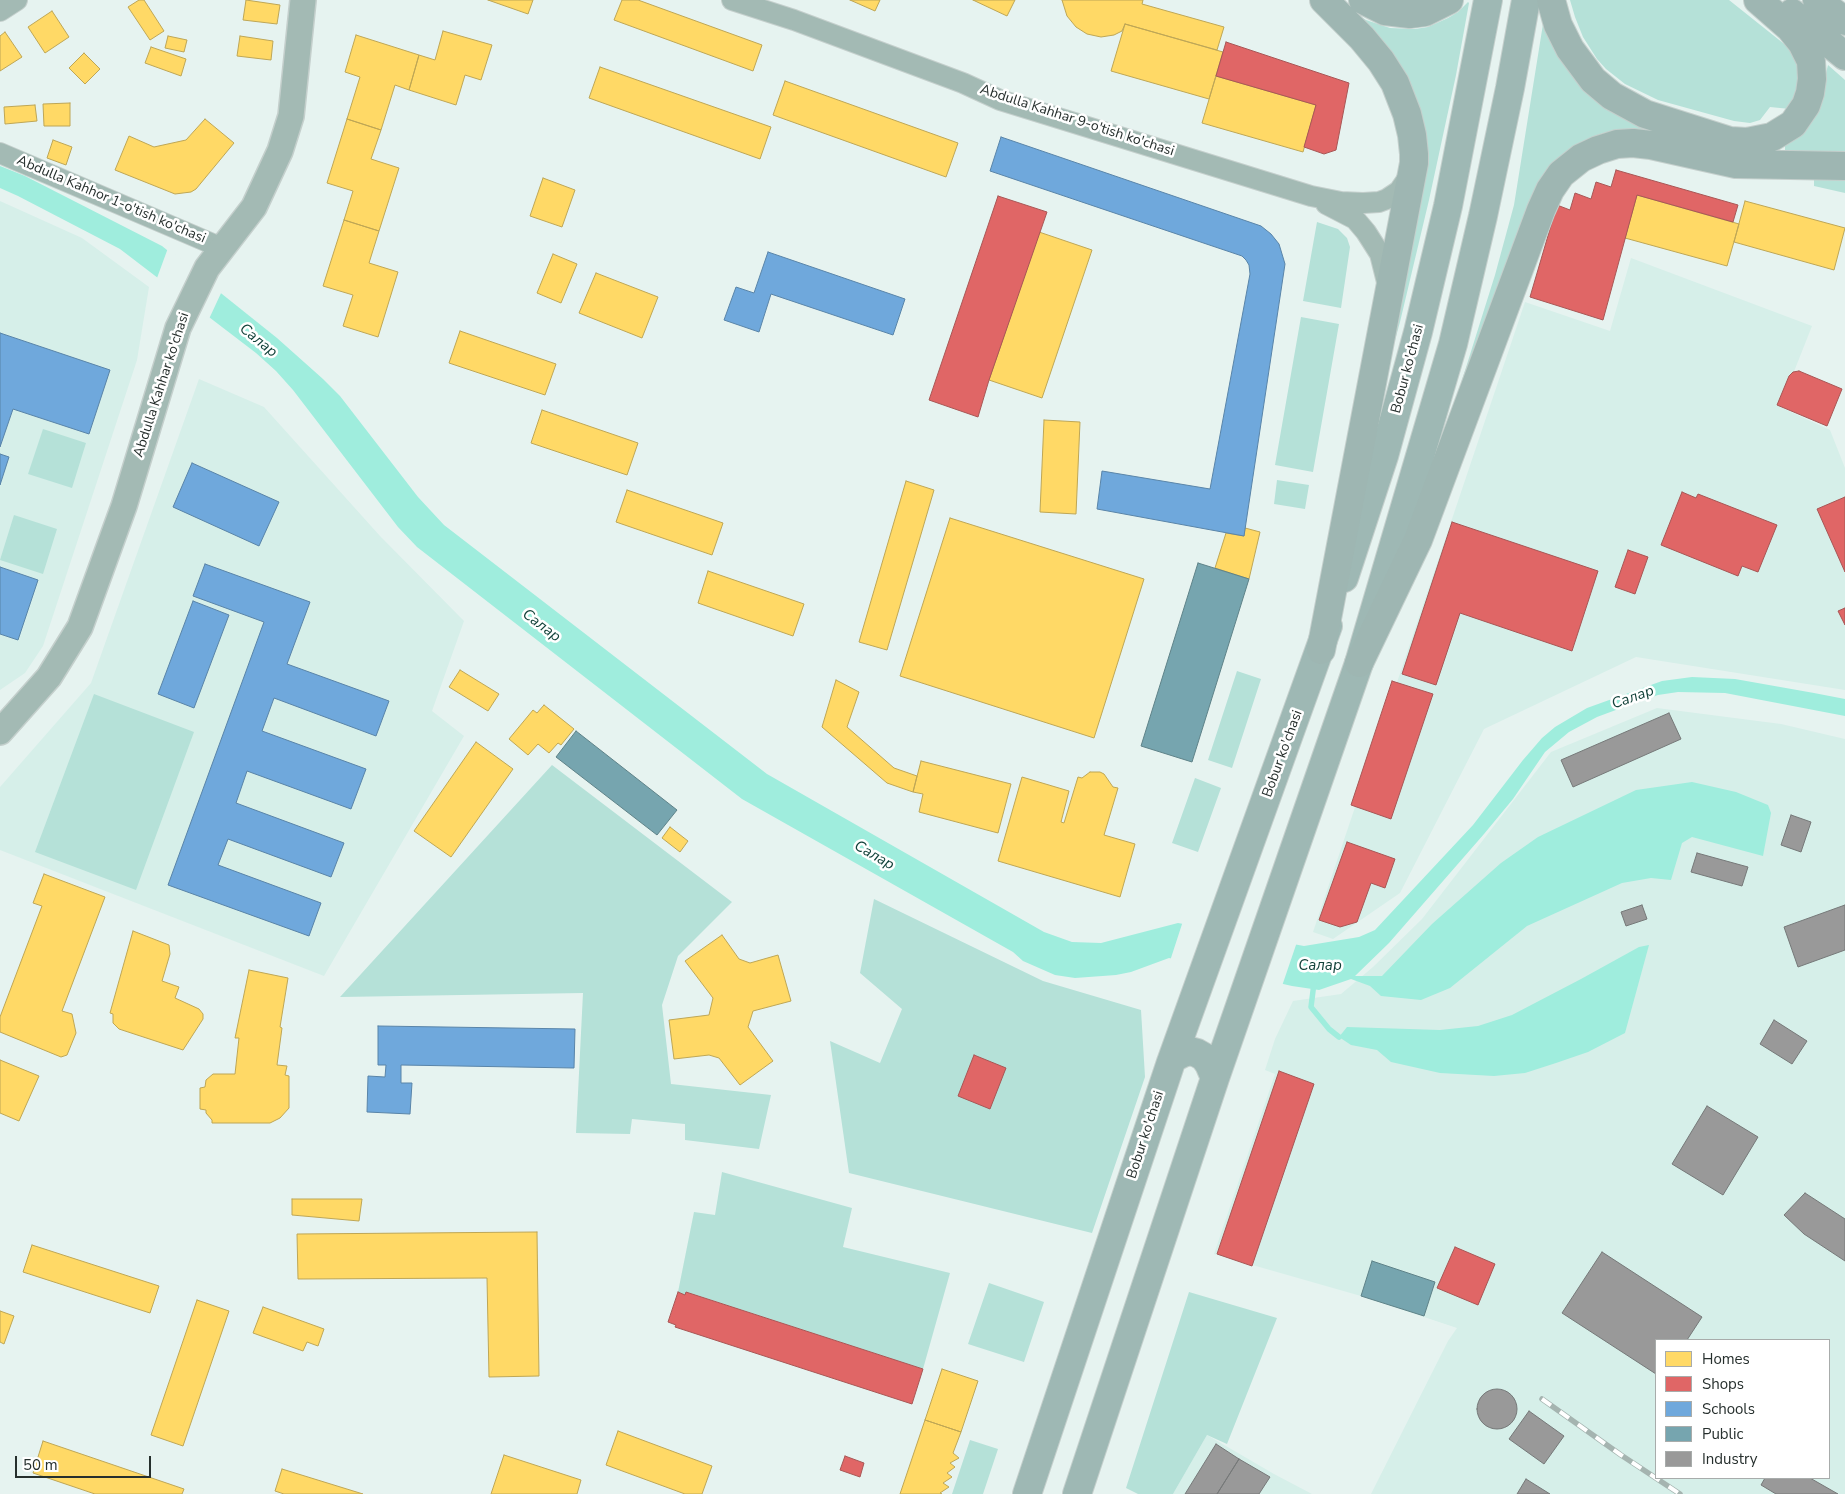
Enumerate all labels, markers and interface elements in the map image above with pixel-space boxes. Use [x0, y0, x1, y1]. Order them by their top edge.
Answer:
street label: Abdulla Kahhar 9-o'tish ko'chasi [978, 82, 1176, 160]
street label: Abdulla Kahhor 1-o'tish ko'chasi [14, 153, 208, 247]
street label: Abdulla Kahhar ko'chasi [131, 310, 193, 460]
water label: Салар [235, 320, 281, 362]
street label: Bobur ko'chasi [1388, 323, 1428, 415]
water label: Салар [518, 606, 564, 646]
water label: Салар [1609, 682, 1657, 714]
street label: Bobur ko'chasi [1259, 708, 1307, 800]
water label: Салар [851, 837, 897, 875]
water label: Салар [1298, 957, 1342, 975]
street label: Bobur ko'chasi [1124, 1089, 1168, 1181]
legend [1655, 1339, 1830, 1479]
text: Homes [1702, 1349, 1750, 1369]
text: Shops [1702, 1374, 1744, 1394]
text: Schools [1702, 1399, 1755, 1419]
text: Public [1702, 1424, 1743, 1444]
scale bar [18, 1446, 154, 1478]
text: Industry [1702, 1449, 1757, 1469]
text: 50 m [23, 1455, 58, 1475]

